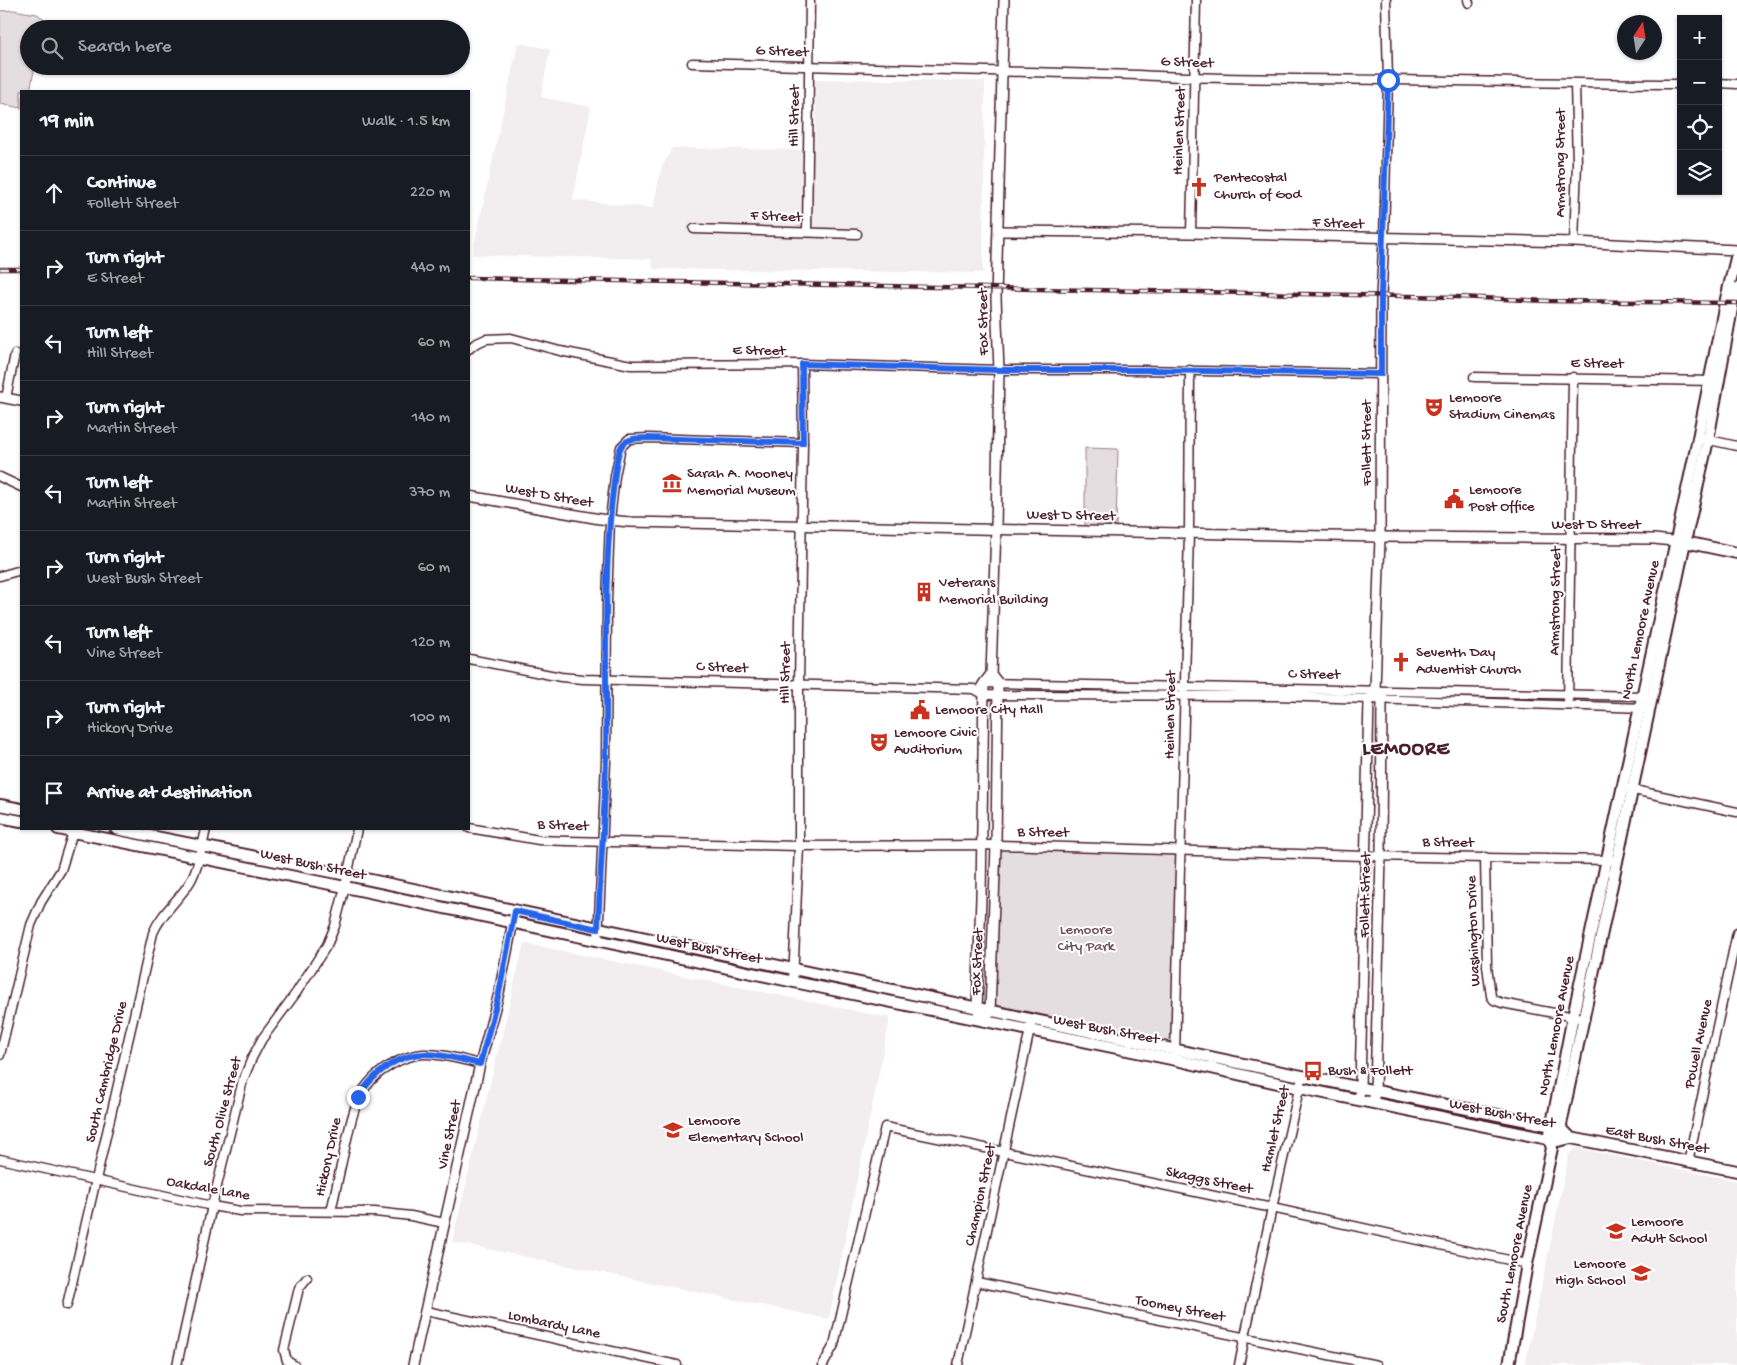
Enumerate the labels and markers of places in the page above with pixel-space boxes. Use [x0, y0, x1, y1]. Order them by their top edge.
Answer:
place label: Pentecostal Church of God [1213, 169, 1302, 204]
church icon: Pentecostal Church of God [1188, 176, 1210, 198]
place label: Lemoore Stadium Cinemas [1449, 389, 1555, 424]
theatre icon: Lemoore Stadium Cinemas [1423, 396, 1445, 418]
place label: Sarah A. Mooney Memorial Museum [687, 465, 796, 500]
museum icon: Sarah A. Mooney Memorial Museum [661, 472, 683, 494]
place label: Lemoore Post Office [1468, 481, 1535, 516]
public building icon: Lemoore Post Office [1443, 488, 1465, 510]
place label: Veterans Memorial Building [938, 574, 1048, 609]
building icon: Veterans Memorial Building [913, 581, 935, 603]
place label: Seventh Day Adventist Church [1416, 644, 1521, 679]
church icon: Seventh Day Adventist Church [1390, 651, 1412, 673]
public building icon: Lemoore City Hall [909, 699, 931, 721]
place label: Lemoore City Hall [935, 701, 1043, 719]
place label: Lemoore Civic Auditorium [894, 724, 977, 759]
theatre icon: Lemoore Civic Auditorium [868, 731, 890, 753]
bus stop icon: Bush & Follett [1302, 1060, 1324, 1082]
place label: Bush & Follett [1327, 1062, 1414, 1080]
place label: Lemoore Elementary School [688, 1112, 804, 1147]
school or university icon: Lemoore Elementary School [662, 1119, 684, 1141]
place label: Lemoore Adult School [1631, 1213, 1708, 1248]
school or university icon: Lemoore Adult School [1605, 1220, 1627, 1242]
place label: Lemoore High School [1555, 1255, 1626, 1290]
school or university icon: Lemoore High School [1630, 1262, 1652, 1284]

